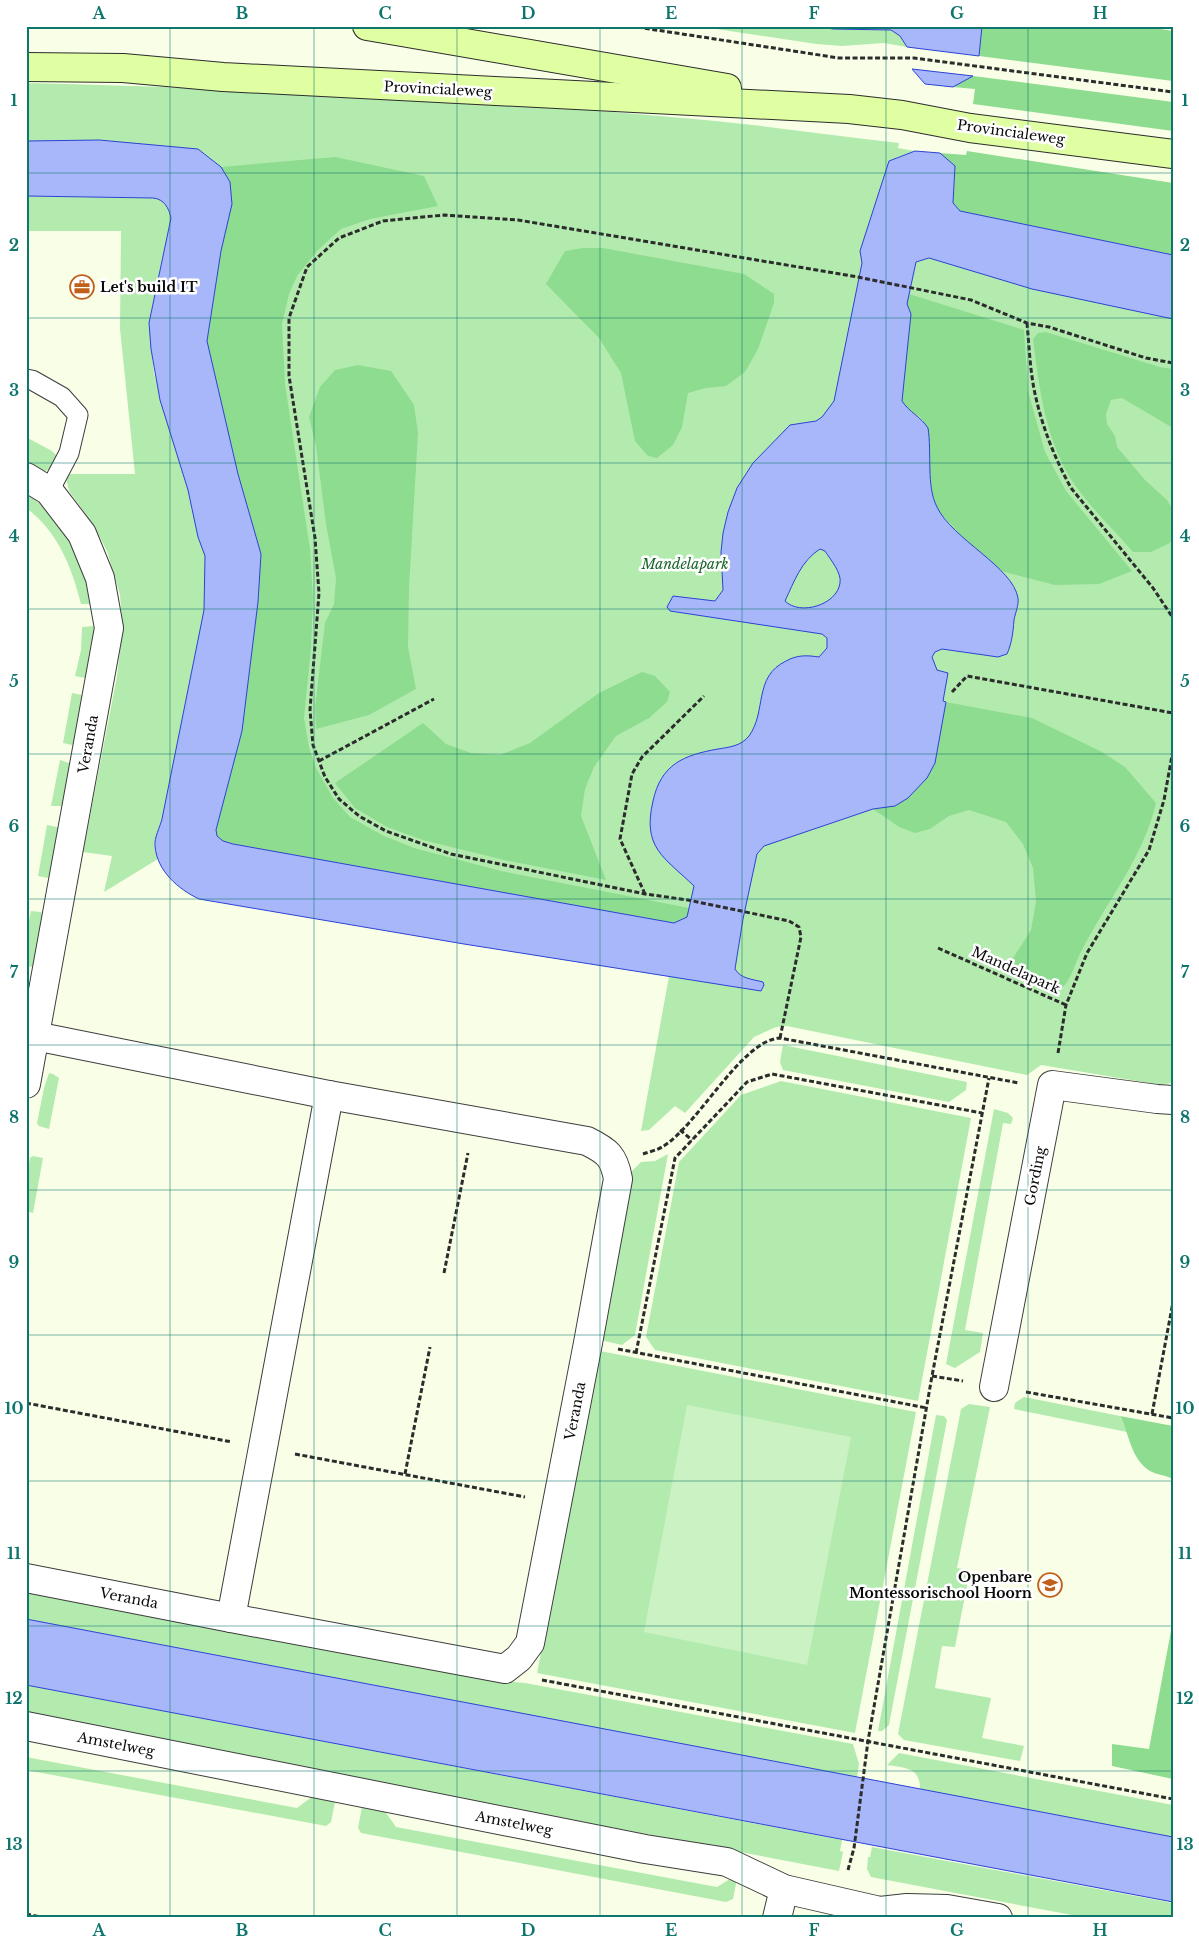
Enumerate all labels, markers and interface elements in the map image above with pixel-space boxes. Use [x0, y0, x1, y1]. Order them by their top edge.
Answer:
text: A [92, 3, 107, 23]
text: B [236, 3, 249, 23]
text: C [378, 3, 392, 23]
text: D [521, 3, 535, 23]
text: E [665, 3, 677, 23]
text: F [808, 3, 820, 23]
text: G [950, 3, 964, 23]
text: H [1092, 3, 1108, 23]
street label: Provincialeweg [383, 77, 493, 101]
text: 1 [11, 90, 18, 110]
text: 1 [1182, 90, 1189, 110]
street label: Provincialeweg [956, 116, 1067, 149]
text: 2 [9, 235, 19, 255]
text: 2 [1180, 235, 1190, 255]
office icon: Let's build IT [69, 274, 95, 300]
place label: Let's build IT [100, 278, 198, 296]
text: 3 [9, 380, 19, 400]
text: 3 [1180, 380, 1190, 400]
text: 4 [9, 526, 19, 546]
text: 4 [1180, 526, 1190, 546]
park label: Mandelapark [640, 555, 729, 573]
text: 5 [9, 671, 19, 691]
text: 5 [1180, 671, 1190, 691]
street label: Veranda [74, 713, 102, 776]
text: 6 [9, 816, 20, 836]
text: 6 [1180, 816, 1191, 836]
street label: Mandelapark [969, 942, 1063, 998]
text: 7 [10, 962, 19, 982]
text: 7 [1181, 962, 1190, 982]
text: 8 [9, 1107, 19, 1127]
text: 8 [1180, 1107, 1190, 1127]
street label: Gording [1020, 1144, 1050, 1207]
text: 9 [9, 1252, 20, 1272]
text: 9 [1180, 1252, 1191, 1272]
street label: Veranda [560, 1380, 590, 1443]
text: 10 [4, 1398, 24, 1418]
text: 10 [1175, 1398, 1195, 1418]
text: 11 [7, 1543, 21, 1563]
text: 11 [1178, 1543, 1192, 1563]
place label: Openbare Montessorischool Hoorn [849, 1568, 1032, 1602]
school or university icon: Openbare Montessorischool Hoorn [1037, 1572, 1063, 1598]
street label: Veranda [97, 1583, 160, 1613]
text: 12 [5, 1688, 23, 1708]
text: 12 [1176, 1688, 1194, 1708]
street label: Amstelweg [75, 1728, 157, 1760]
street label: Amstelweg [473, 1807, 555, 1839]
text: 13 [5, 1834, 23, 1854]
text: 13 [1176, 1834, 1194, 1854]
text: A [92, 1920, 107, 1940]
text: B [236, 1920, 249, 1940]
text: C [378, 1920, 392, 1940]
text: D [521, 1920, 535, 1940]
text: E [665, 1920, 677, 1940]
text: F [808, 1920, 820, 1940]
text: G [950, 1920, 964, 1940]
text: H [1092, 1920, 1108, 1940]

